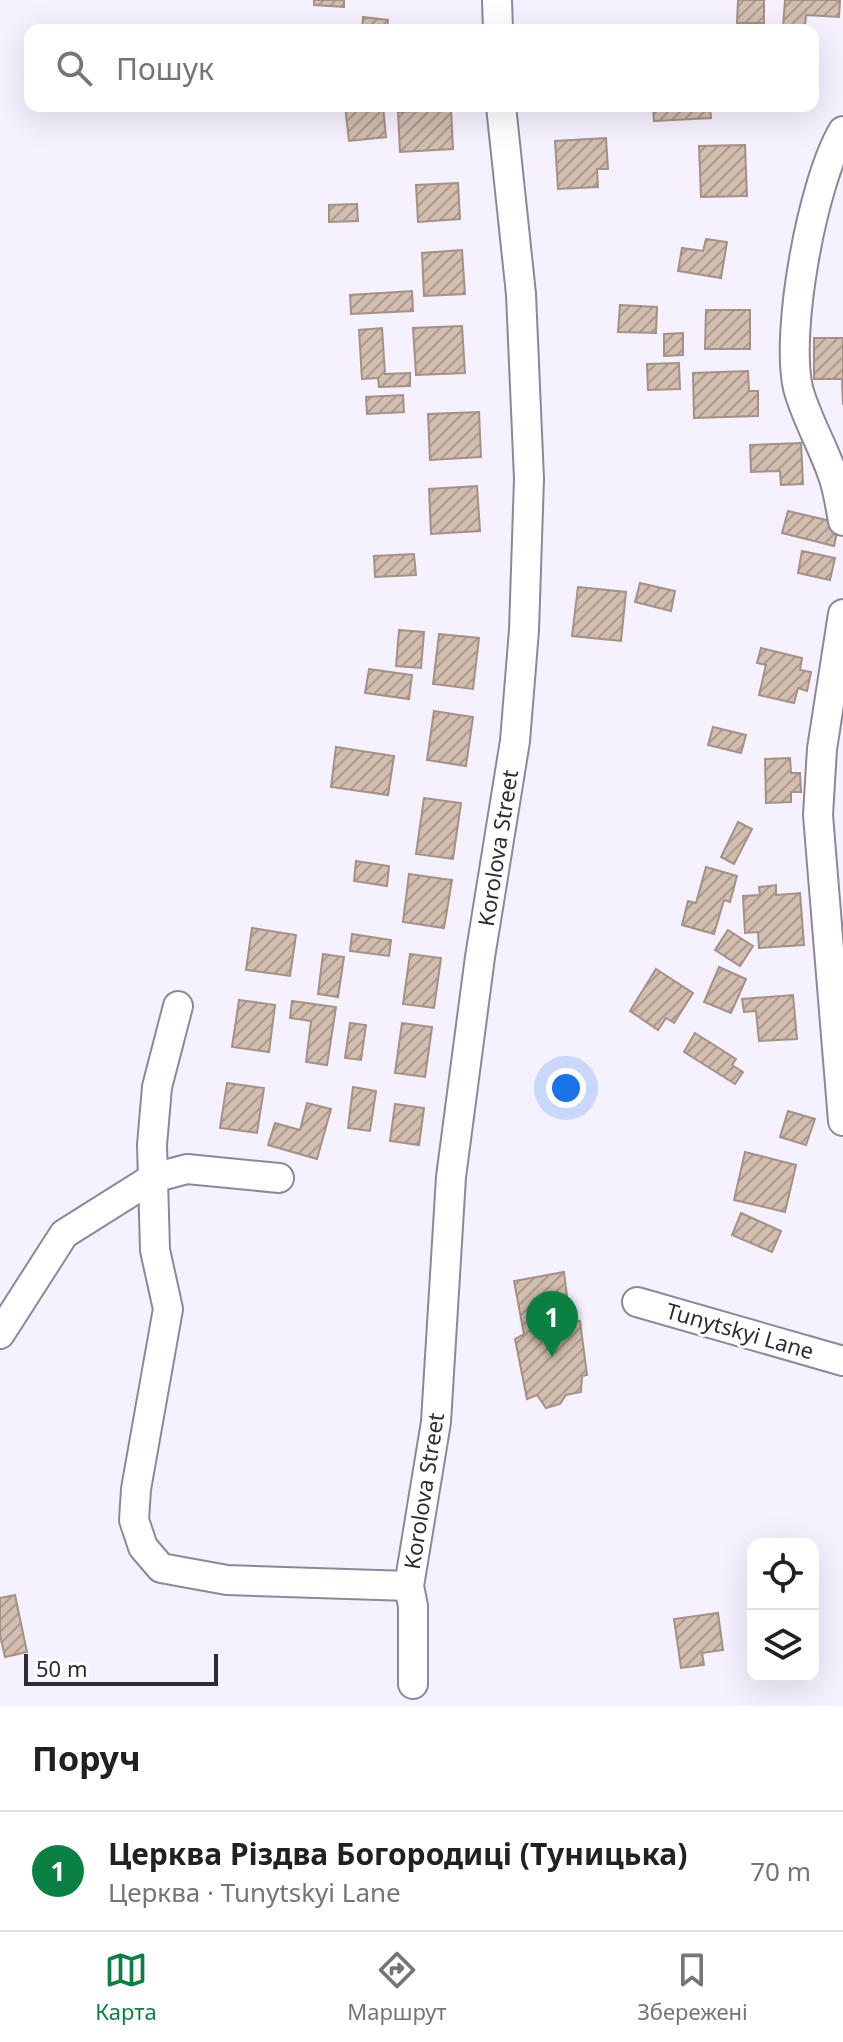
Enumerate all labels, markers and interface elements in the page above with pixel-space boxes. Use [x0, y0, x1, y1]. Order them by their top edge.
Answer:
search box [24, 24, 819, 112]
icon: search [52, 46, 96, 90]
text: Пошук [116, 48, 214, 89]
street label: Korolova Street [470, 767, 524, 928]
your location [546, 1068, 586, 1108]
pin: 1 [526, 1291, 578, 1357]
street label: Tunytskyi Lane [663, 1295, 818, 1365]
street label: Korolova Street [396, 1410, 450, 1571]
map controls [747, 1538, 819, 1682]
button: locate [747, 1538, 819, 1610]
button: layers [747, 1610, 819, 1682]
scale bar [24, 1650, 218, 1686]
text: 50 m [36, 1653, 87, 1683]
text: Поруч [32, 1735, 141, 1781]
text: Церква Різдва Богородиці (Туницька) [108, 1833, 687, 1874]
text: 1 [51, 1853, 65, 1889]
text: 70 m [750, 1853, 811, 1889]
text: Церква · Tunytskyi Lane [108, 1874, 401, 1910]
tab: Карта [95, 1948, 157, 2026]
tab: Маршрут [347, 1948, 447, 2026]
tab: Збережені [637, 1948, 748, 2026]

